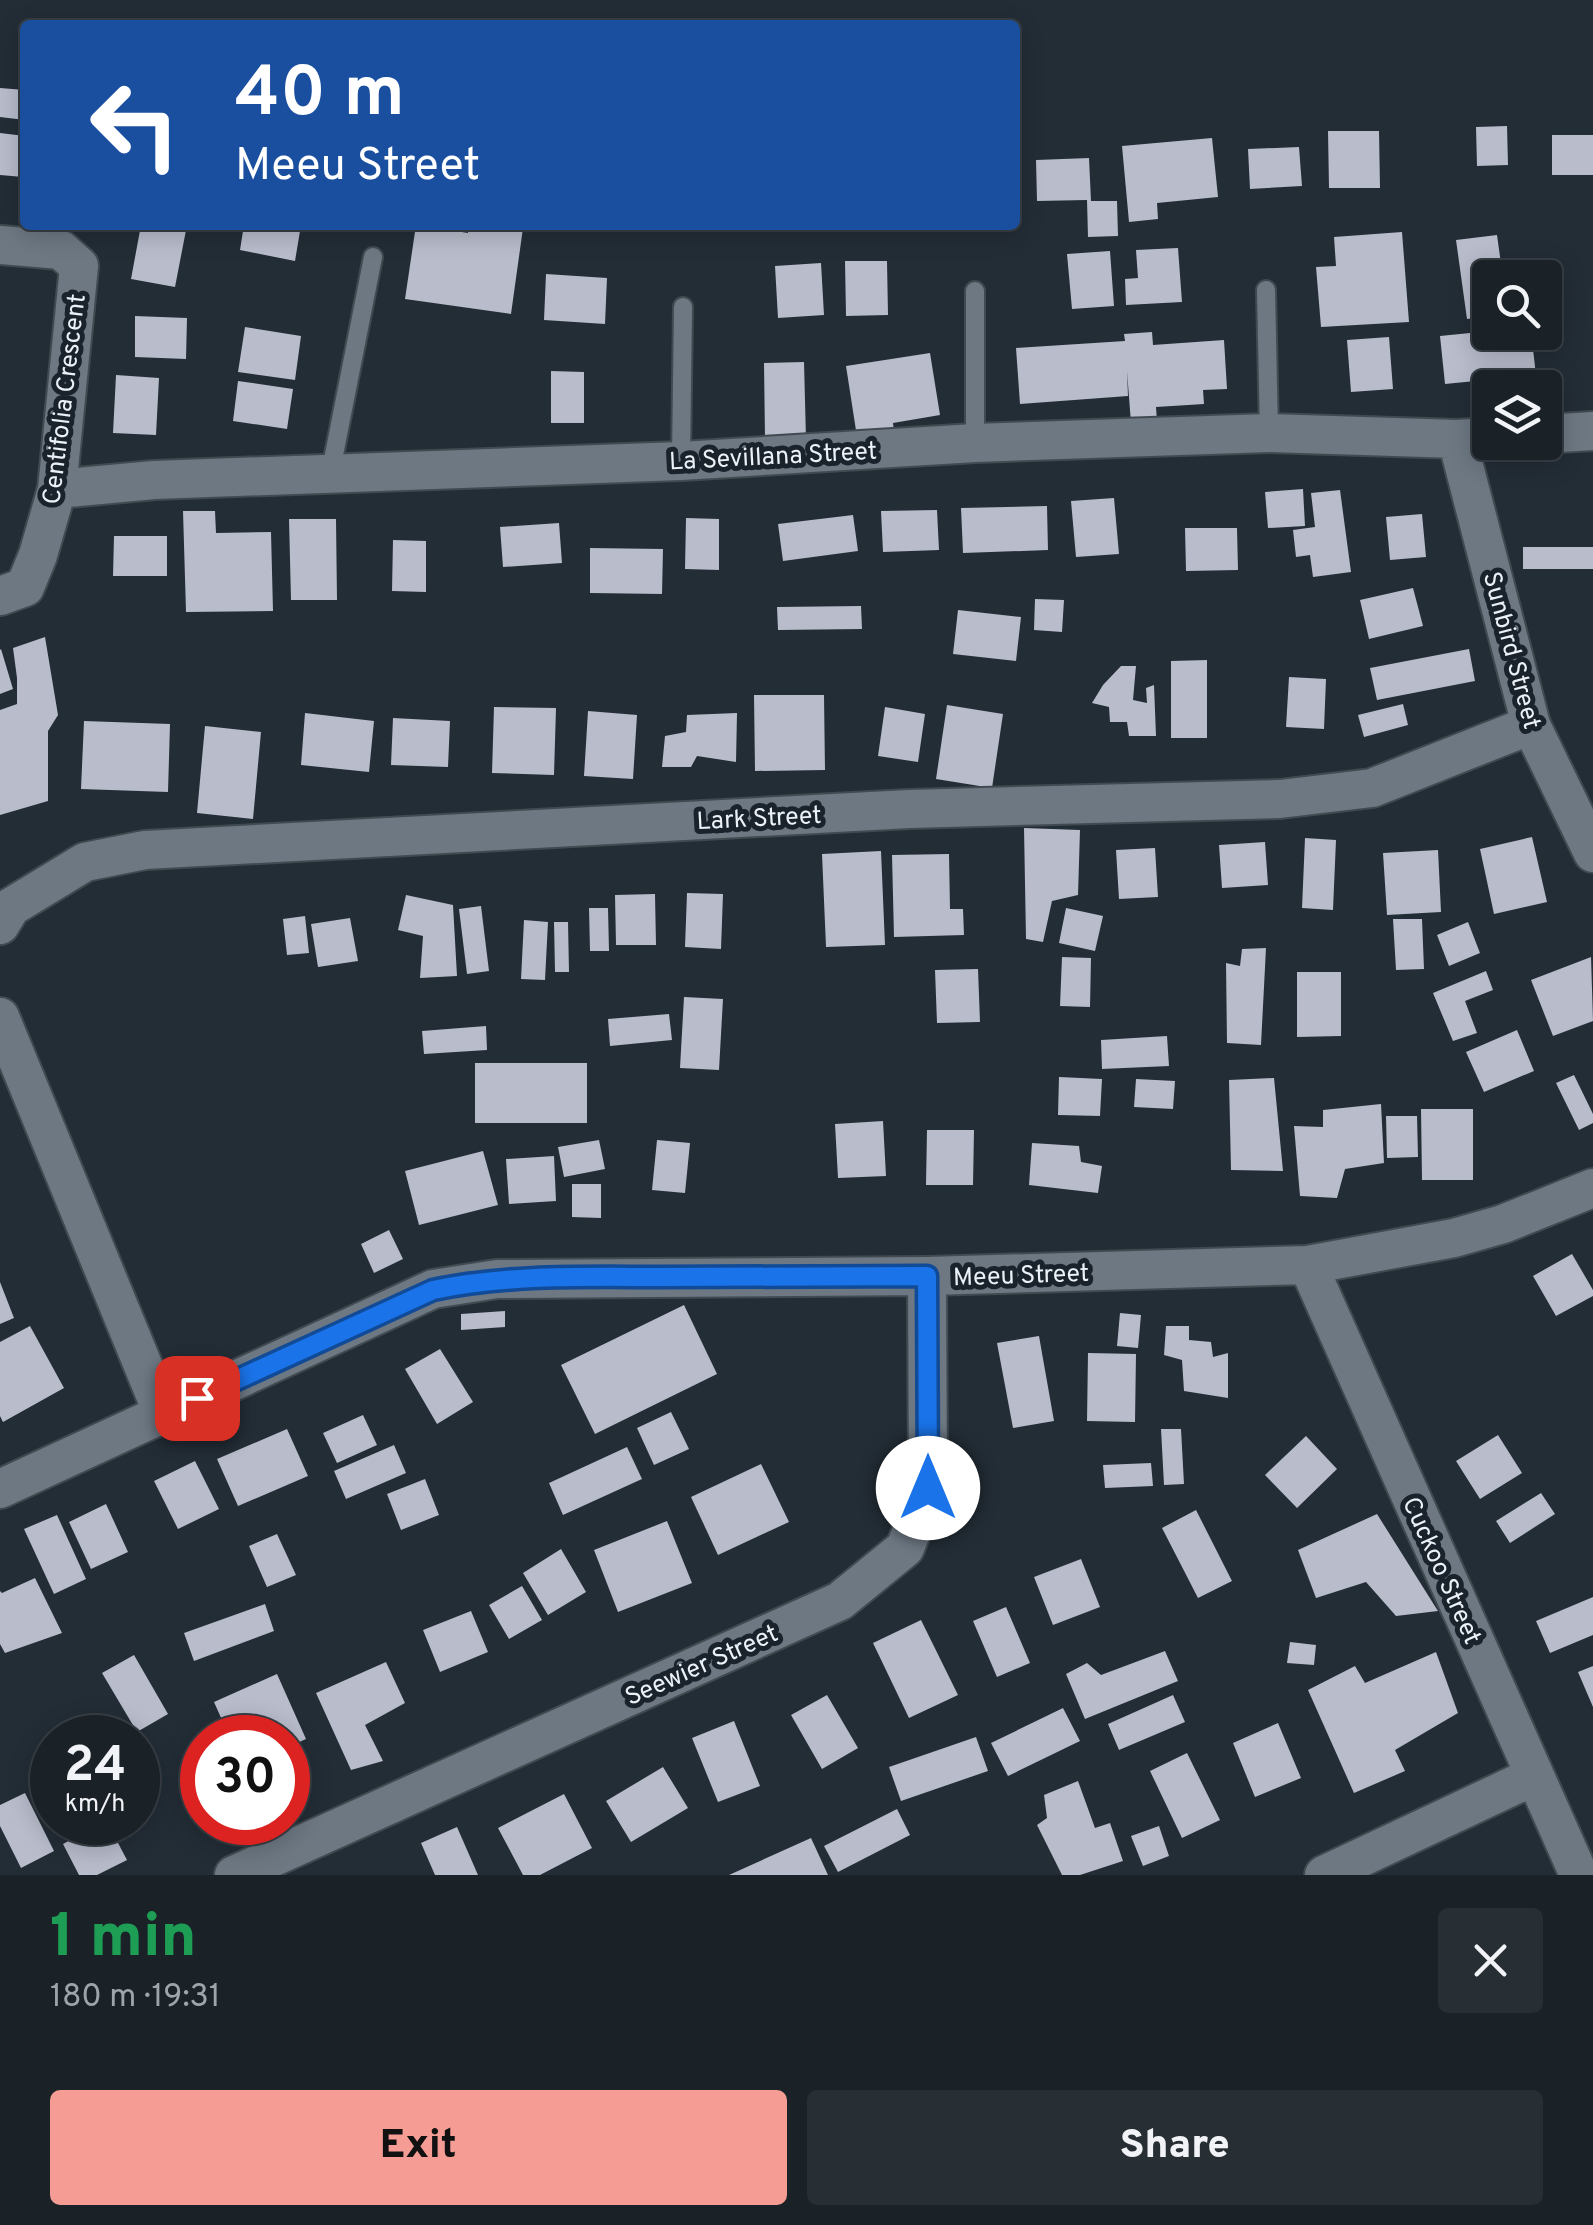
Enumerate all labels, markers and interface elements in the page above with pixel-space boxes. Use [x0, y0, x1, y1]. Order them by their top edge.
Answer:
text: 40 m [235, 52, 405, 141]
icon: left [70, 60, 200, 190]
text: Meeu Street [235, 139, 480, 196]
map controls [1472, 260, 1562, 460]
button: search [1472, 260, 1562, 350]
street label: Centifolia Crescent [37, 292, 95, 507]
button: layers [1472, 370, 1562, 460]
street label: La Sevillana Street [668, 437, 878, 479]
street label: Sunbird Street [1474, 569, 1546, 733]
street label: Lark Street [696, 801, 822, 839]
street label: Meeu Street [952, 1259, 1090, 1295]
pin [155, 1356, 240, 1441]
icon: arrive [170, 1371, 225, 1426]
position arrow [876, 1436, 980, 1540]
street label: Cuckoo Street [1393, 1492, 1487, 1650]
street label: Seewier Street [621, 1619, 784, 1715]
speed limit sign: 30 [180, 1715, 310, 1845]
text: 24 [64, 1736, 126, 1799]
text: km/h [65, 1789, 125, 1821]
text: 1 min [50, 1902, 197, 1978]
button: close [1438, 1908, 1543, 2013]
text: 180 m · 19:31 [50, 1978, 221, 2018]
button: Exit [50, 2090, 787, 2205]
button: Share [807, 2090, 1543, 2205]

